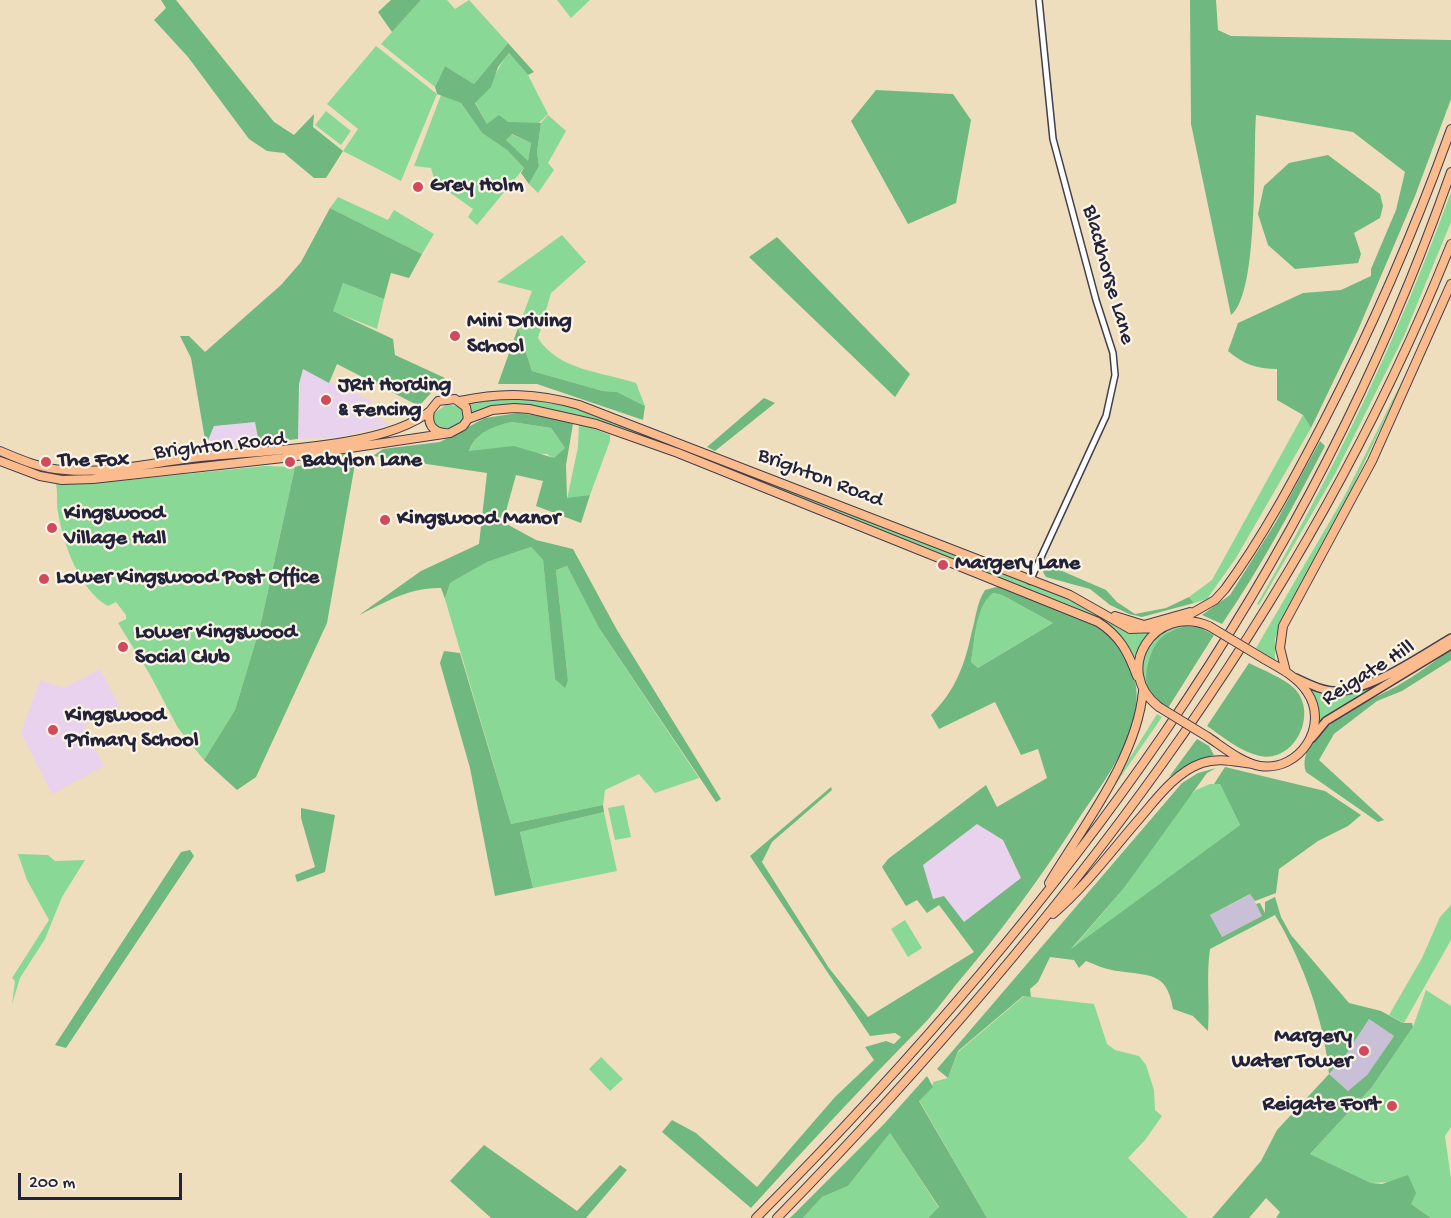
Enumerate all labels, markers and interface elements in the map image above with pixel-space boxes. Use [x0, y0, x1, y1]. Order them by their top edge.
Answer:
place label: Grey Holm [430, 174, 524, 200]
marker: Grey Holm [411, 180, 425, 194]
street label: Blackhorse Lane [1075, 202, 1139, 348]
place label: Mini Driving School [467, 310, 572, 362]
marker: Mini Driving School [448, 329, 462, 343]
place label: JRH Hording & Fencing [338, 374, 451, 426]
marker: JRH Hording & Fencing [319, 393, 333, 407]
street label: Brighton Road [153, 427, 287, 467]
street label: Brighton Road [754, 443, 886, 515]
place label: The Fox [58, 449, 129, 475]
place label: Babylon Lane [302, 449, 422, 475]
marker: The Fox [39, 455, 53, 469]
marker: Babylon Lane [283, 455, 297, 469]
place label: Kingswood Village Hall [64, 502, 166, 554]
place label: Kingswood Manor [397, 507, 560, 533]
marker: Kingswood Manor [378, 513, 392, 527]
marker: Kingswood Village Hall [45, 521, 59, 535]
place label: Margery Lane [955, 552, 1080, 578]
marker: Margery Lane [936, 558, 950, 572]
place label: Lower Kingswood Post Office [56, 566, 319, 592]
marker: Lower Kingswood Post Office [37, 572, 51, 586]
place label: Lower Kingswood Social Club [135, 621, 297, 672]
street label: Reigate Hill [1318, 635, 1420, 713]
marker: Lower Kingswood Social Club [116, 640, 130, 654]
place label: Kingswood Primary School [65, 704, 199, 756]
marker: Kingswood Primary School [46, 723, 60, 737]
place label: Margery Water Tower [1232, 1025, 1352, 1076]
marker: Margery Water Tower [1357, 1044, 1371, 1058]
place label: Reigate Fort [1263, 1093, 1380, 1119]
marker: Reigate Fort [1385, 1099, 1399, 1113]
scale bar [21, 1161, 184, 1199]
text: 200 m [29, 1173, 75, 1194]

